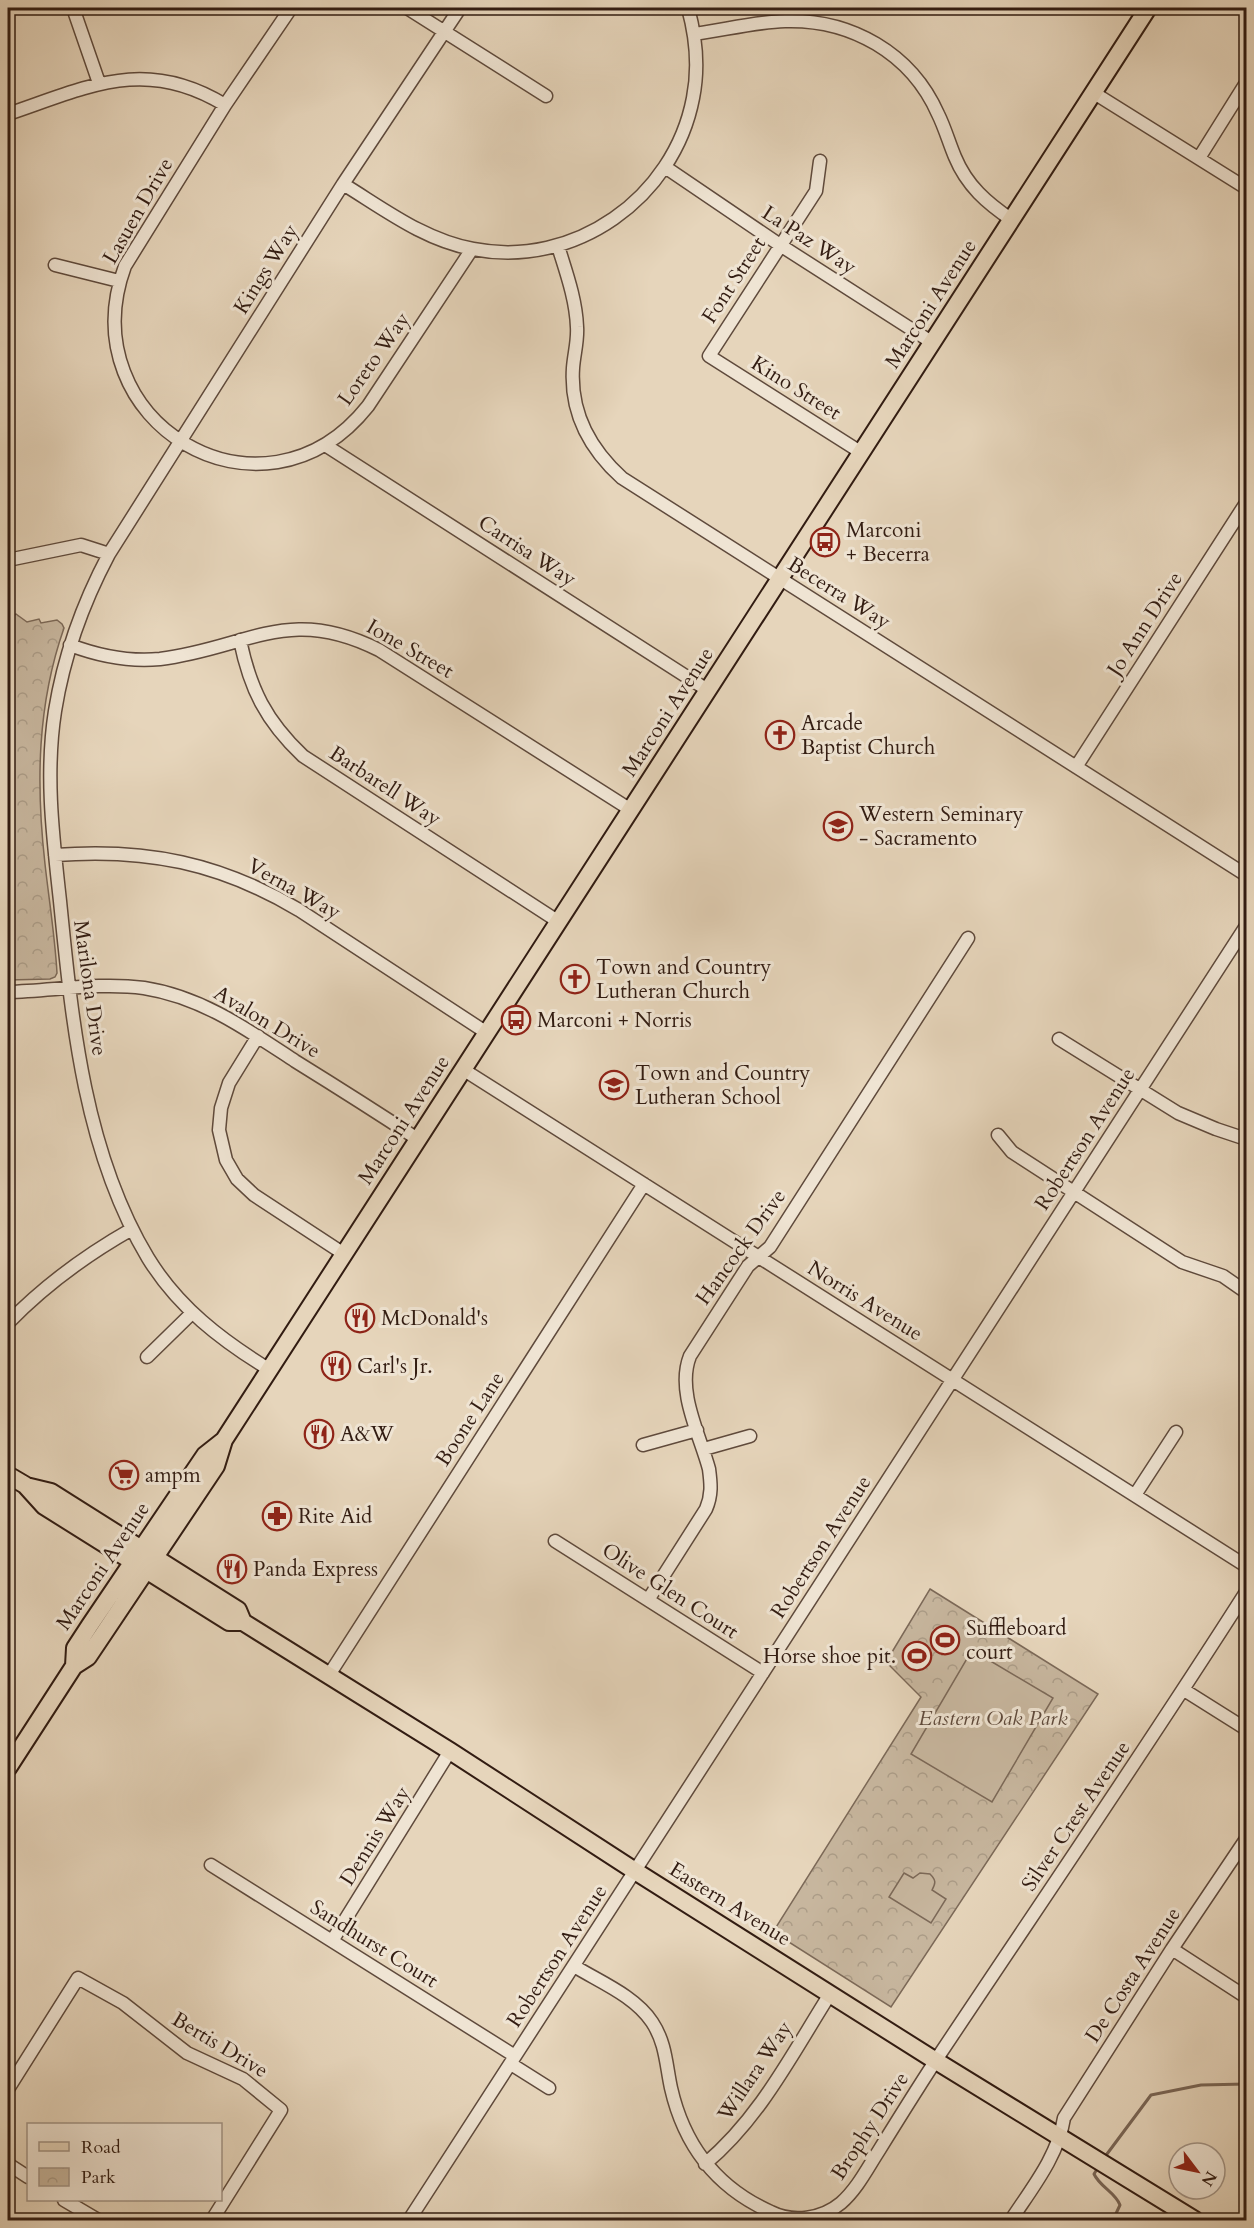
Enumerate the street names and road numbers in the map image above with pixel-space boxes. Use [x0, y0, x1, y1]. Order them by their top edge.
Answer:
street label: Lasuen Drive [96, 153, 180, 269]
street label: La Paz Way [756, 199, 862, 281]
street label: Kings Way [227, 218, 305, 320]
street label: Font Street [695, 231, 773, 329]
street label: Marconi Avenue [878, 234, 984, 374]
street label: Loreto Way [331, 306, 417, 412]
street label: Kino Street [745, 349, 847, 427]
street label: Carrisa Way [472, 508, 582, 594]
street label: Becerra Way [782, 550, 896, 636]
street label: Jo Ann Drive [1099, 566, 1190, 684]
street label: Ione Street [361, 612, 459, 686]
street label: Marconi Avenue [615, 642, 721, 782]
street label: Barbarell Way [323, 739, 447, 833]
street label: Verna Way [242, 851, 346, 927]
street label: Marilona Drive [66, 918, 114, 1058]
street label: Avalon Drive [208, 979, 326, 1065]
street label: Marconi Avenue [351, 1050, 457, 1190]
street label: Robertson Avenue [1028, 1062, 1142, 1216]
street label: Hancock Drive [689, 1183, 793, 1311]
street label: Norris Avenue [802, 1254, 928, 1348]
street label: Boone Lane [429, 1366, 511, 1472]
street label: Robertson Avenue [764, 1470, 878, 1624]
street label: Marconi Avenue [49, 1496, 157, 1636]
street label: Olive Glen Court [596, 1536, 744, 1646]
street label: Silver Crest Avenue [1015, 1735, 1137, 1897]
street label: Dennis Way [333, 1781, 417, 1891]
street label: Eastern Avenue [664, 1855, 796, 1953]
street label: Robertson Avenue [500, 1879, 614, 2033]
street label: Sandhurst Court [304, 1893, 444, 1995]
street label: De Costa Avenue [1078, 1902, 1188, 2048]
street label: Bertis Drive [166, 2005, 274, 2085]
street label: Willara Way [710, 2015, 799, 2127]
street label: Brophy Drive [824, 2066, 916, 2186]

